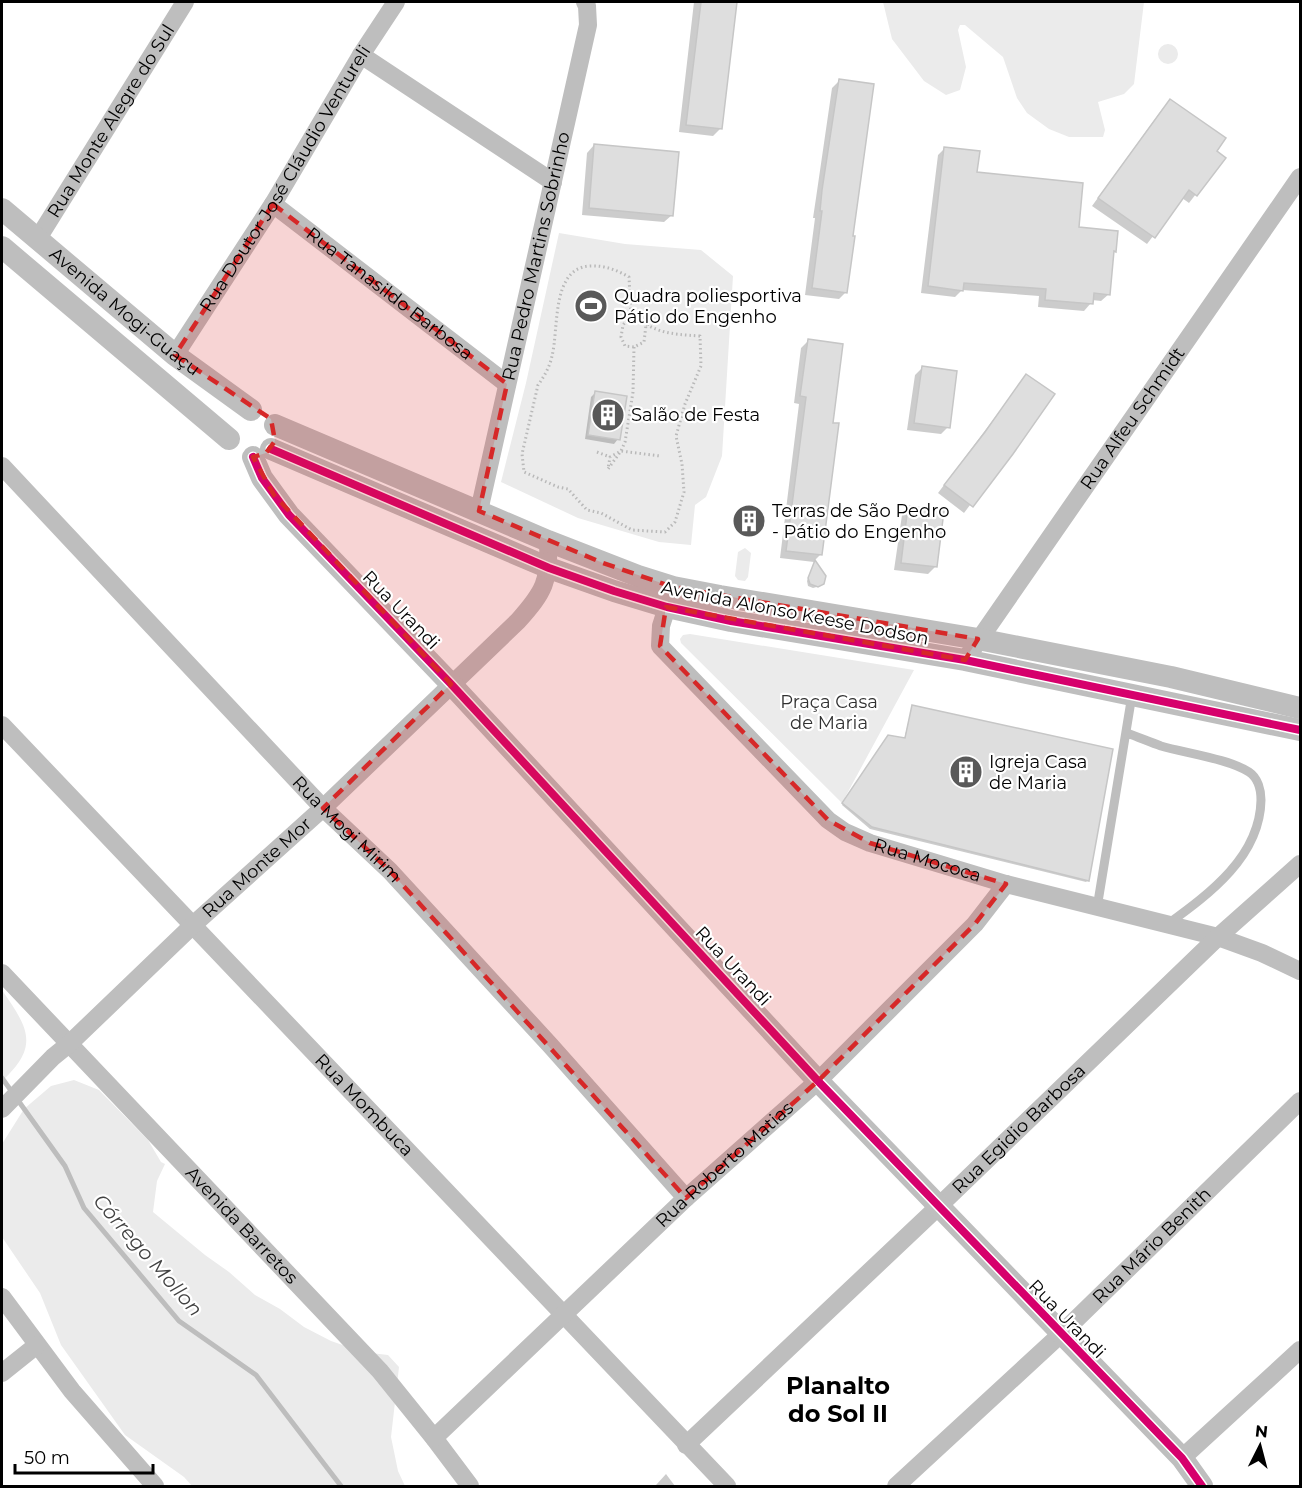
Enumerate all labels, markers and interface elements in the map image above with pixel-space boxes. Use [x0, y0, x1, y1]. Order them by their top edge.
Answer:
street label: Rua Monte Alegre do Sul [43, 20, 179, 222]
street label: Rua Doutor José Cláudio Ventureli [195, 41, 375, 316]
street label: Rua Pedro Martins Sobrinho [498, 130, 575, 383]
street label: Rua Tanasildo Barbosa [302, 223, 477, 365]
street label: Avenida Mogi-Guaçu [45, 243, 204, 380]
place label: Quadra poliesportiva Pátio do Engenho [614, 285, 802, 328]
sports icon: Quadra poliesportiva Pátio do Engenho [573, 288, 609, 324]
street label: Rua Alfeu Schmidt [1076, 343, 1190, 494]
building icon: Salão de Festa [590, 397, 626, 433]
place label: Salão de Festa [631, 404, 760, 426]
place label: Terras de São Pedro - Pátio do Engenho [772, 500, 949, 543]
building icon: Terras de São Pedro - Pátio do Engenho [731, 503, 767, 539]
street label: Rua Urandi [358, 566, 444, 654]
street label: Avenida Alonso Keese Dodson [659, 576, 931, 650]
park label: Praça Casa de Maria [780, 691, 878, 734]
place label: Igreja Casa de Maria [989, 751, 1087, 794]
building icon: Igreja Casa de Maria [948, 754, 984, 790]
street label: Rua Mogi Mirim [288, 771, 406, 887]
street label: Rua Monte Mor [198, 813, 316, 922]
street label: Rua Mococa [871, 834, 984, 887]
street label: Rua Urandi [691, 922, 775, 1010]
street label: Rua Mombuca [310, 1049, 418, 1161]
street label: Rua Egidio Barbosa [948, 1060, 1090, 1198]
street label: Rua Roberto Matias [651, 1097, 798, 1232]
street label: Avenida Barretos [181, 1162, 303, 1289]
street label: Rua Mário Benith [1088, 1183, 1216, 1308]
water label: Córrego Mollon [88, 1189, 208, 1321]
street label: Rua Urandi [1024, 1275, 1110, 1363]
district label: Planalto do Sol II [786, 1371, 890, 1428]
north arrow [1230, 1416, 1290, 1476]
text: N [1254, 1421, 1269, 1442]
scale bar [15, 1437, 153, 1475]
text: 50 m [24, 1447, 70, 1469]

